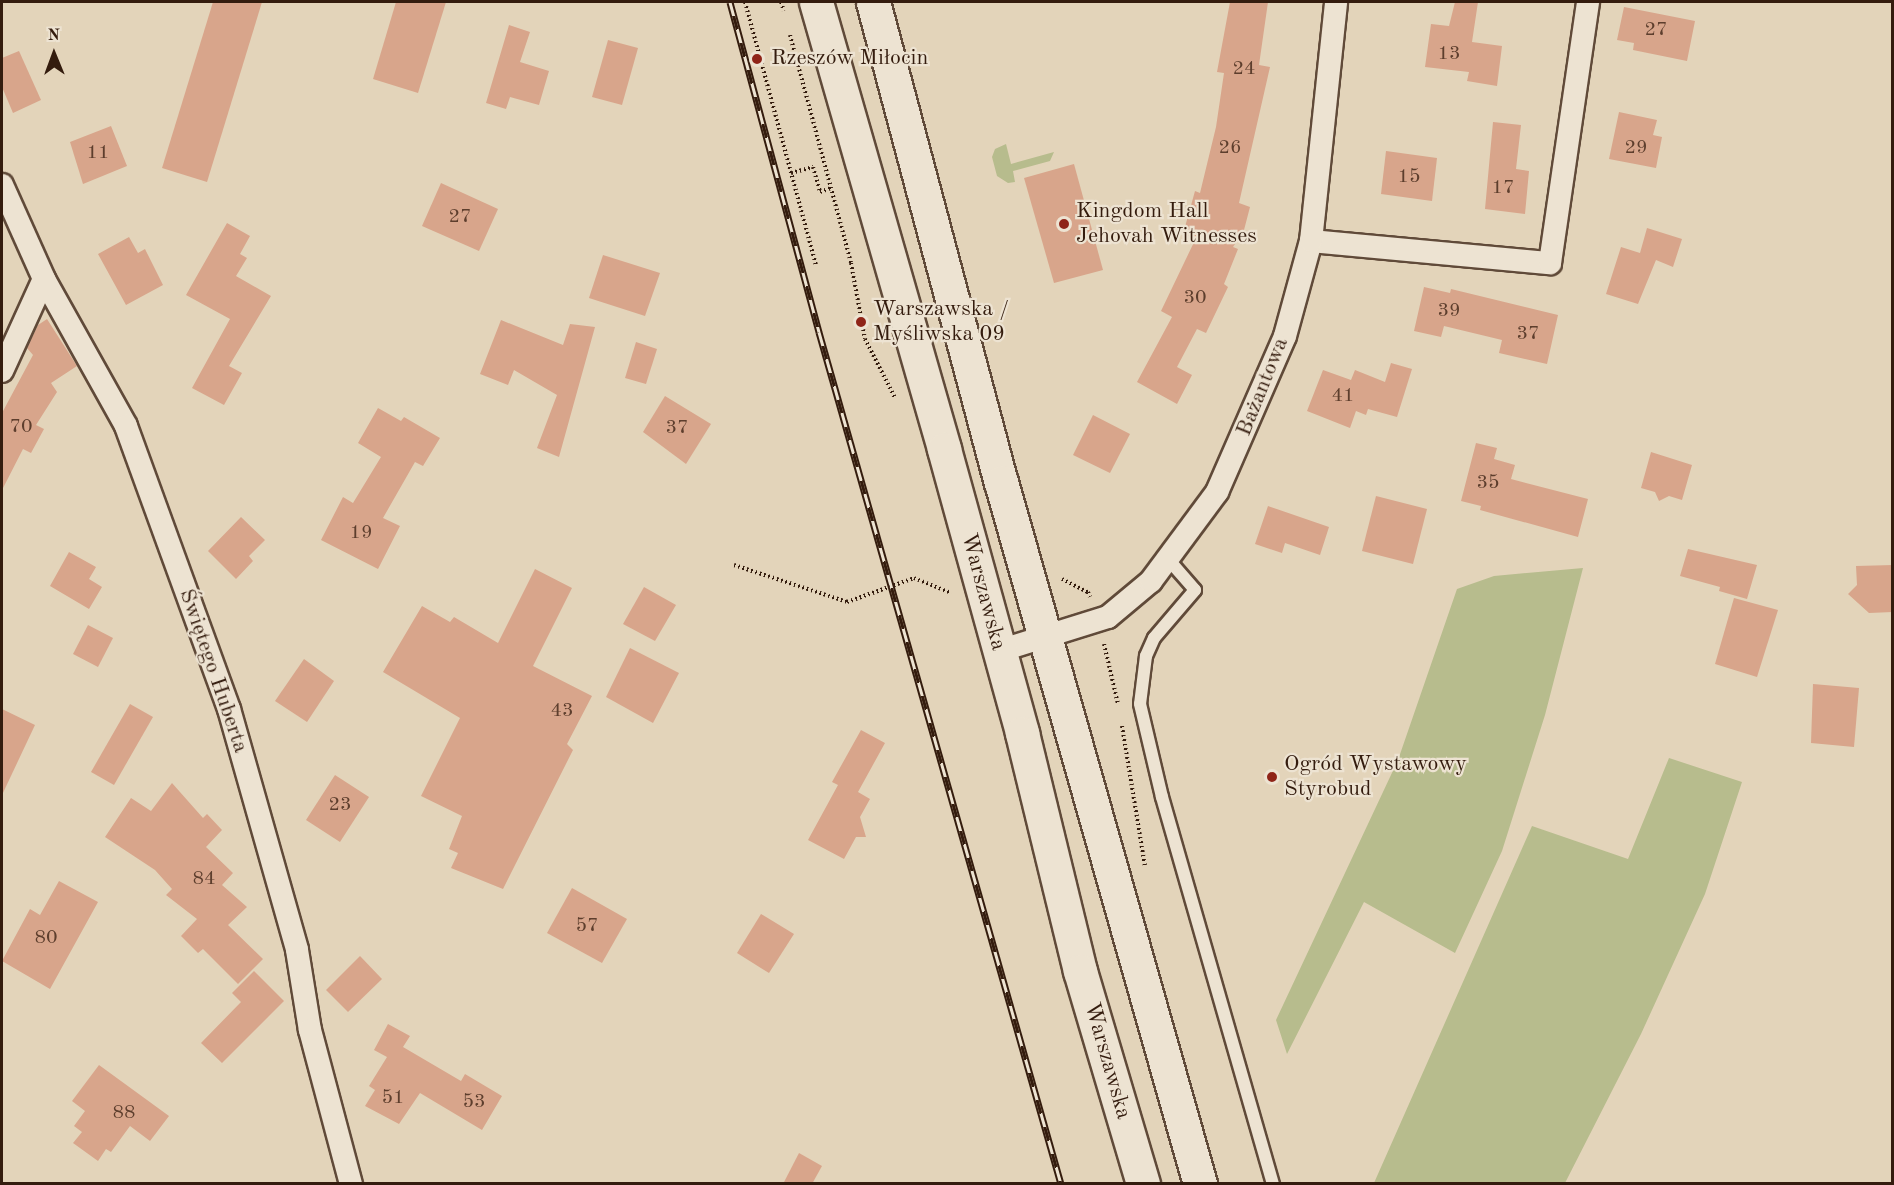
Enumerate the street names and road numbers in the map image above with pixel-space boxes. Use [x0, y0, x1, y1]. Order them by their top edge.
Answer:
street label: Bażantowa [1231, 334, 1295, 440]
street label: Warszawska [955, 531, 1011, 653]
street label: Świętego Huberta [173, 586, 253, 756]
street label: Warszawska [1078, 1000, 1136, 1122]

